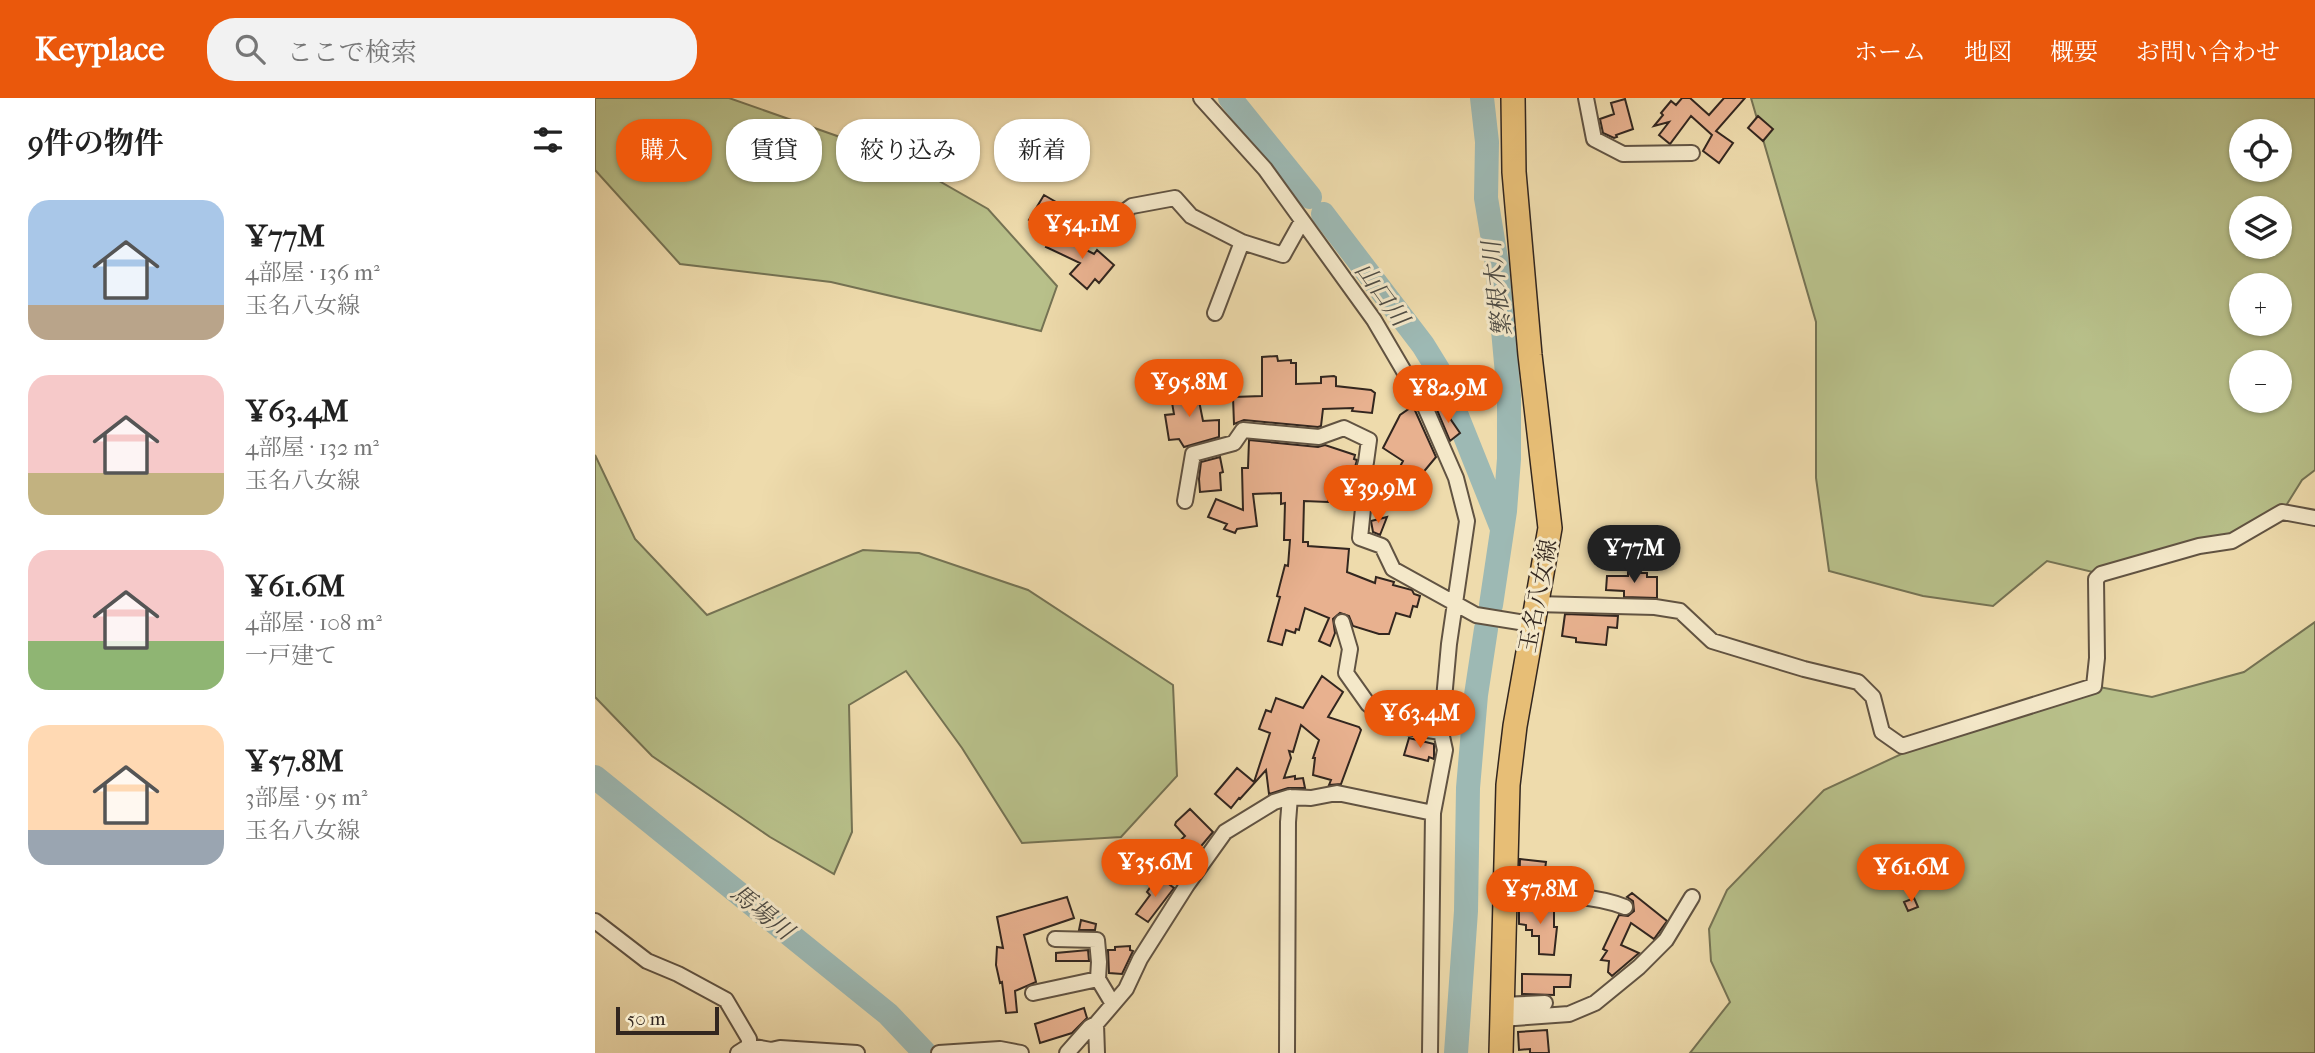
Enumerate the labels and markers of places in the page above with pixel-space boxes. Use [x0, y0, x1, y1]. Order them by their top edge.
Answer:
pin: ¥54.1M [1025, 202, 1139, 261]
pin: ¥95.8M [1132, 360, 1246, 419]
pin: ¥82.9M [1391, 366, 1505, 425]
pin: ¥39.9M [1321, 466, 1435, 525]
pin: ¥77M [1593, 526, 1675, 585]
pin: ¥63.4M [1363, 690, 1477, 750]
pin: ¥35.6M [1098, 840, 1212, 899]
pin: ¥61.6M [1854, 844, 1968, 904]
pin: ¥57.8M [1483, 866, 1597, 926]

